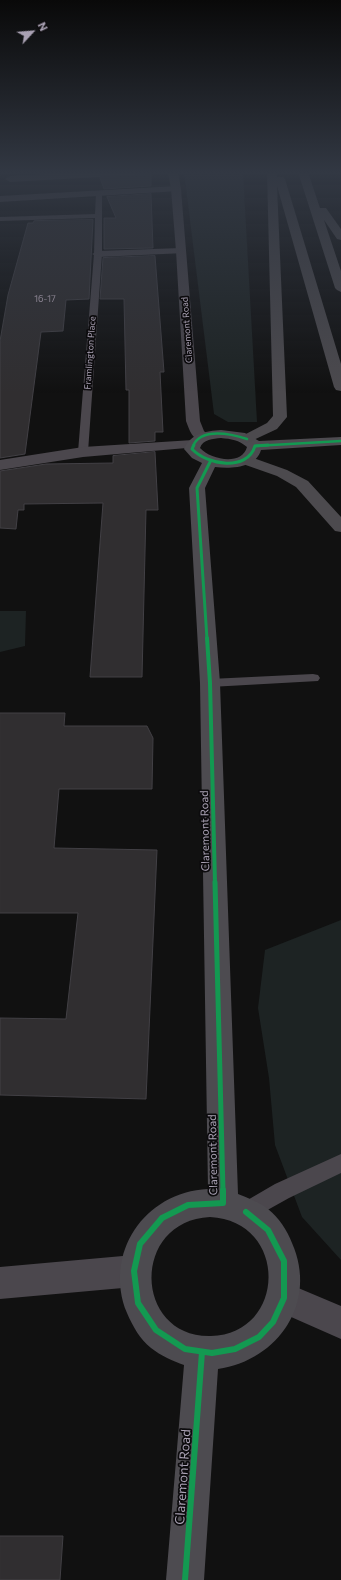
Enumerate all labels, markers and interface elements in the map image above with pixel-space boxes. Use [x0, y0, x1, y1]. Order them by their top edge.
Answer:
north arrow [12, 12, 52, 52]
text: N [36, 20, 51, 33]
house number: 16-17 [34, 294, 56, 304]
street label: Claremont Road [179, 297, 195, 363]
street label: Framlington Place [82, 316, 98, 390]
street label: Claremont Road [198, 790, 212, 872]
street label: Claremont Road [206, 1114, 220, 1196]
street label: Claremont Road [172, 1429, 194, 1525]

